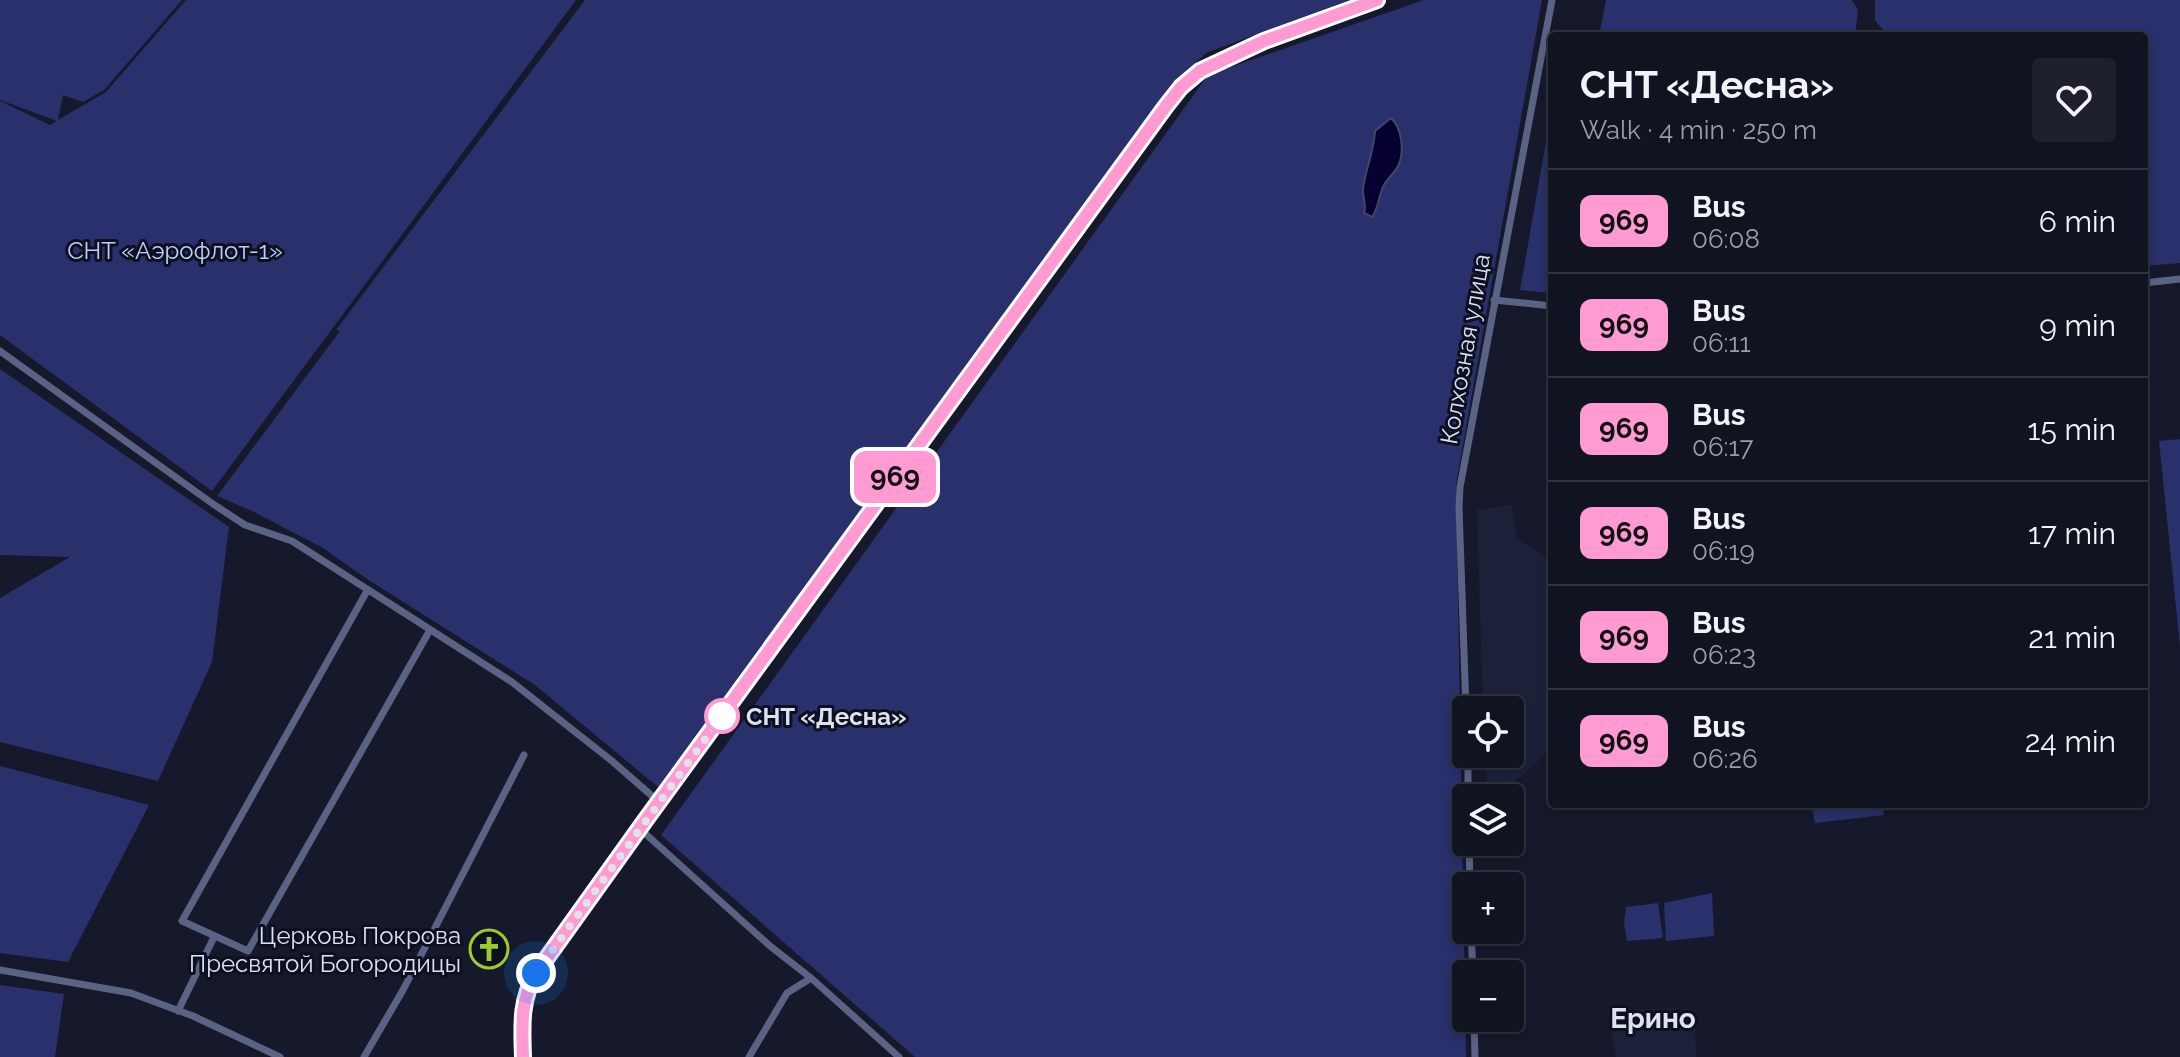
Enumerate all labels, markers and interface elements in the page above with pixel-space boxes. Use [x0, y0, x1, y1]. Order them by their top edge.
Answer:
button: heart [2032, 58, 2116, 142]
text: СНТ «Десна» [1580, 62, 1834, 107]
text: Walk · 4 min · 250 m [1580, 115, 1817, 145]
text: Bus [1692, 189, 1746, 224]
text: 969 [1599, 204, 1649, 237]
text: 6 min [2039, 204, 2116, 239]
text: 06:08 [1692, 224, 1760, 254]
park label: СНТ «Аэрофлот-1» [67, 236, 283, 265]
street label: Колхозная улица [1434, 252, 1496, 446]
text: Bus [1692, 293, 1746, 328]
text: 969 [1599, 308, 1649, 341]
text: 9 min [2039, 308, 2116, 343]
text: 06:11 [1692, 328, 1751, 358]
text: Bus [1692, 397, 1746, 432]
text: 969 [1599, 412, 1649, 445]
text: 15 min [2028, 412, 2116, 447]
text: 06:17 [1692, 432, 1753, 462]
line badge: 969 [849, 451, 941, 503]
text: 969 [870, 460, 920, 493]
text: Bus [1692, 501, 1746, 536]
text: 969 [1599, 516, 1649, 549]
text: 17 min [2028, 516, 2116, 551]
text: 06:19 [1692, 536, 1755, 566]
text: Bus [1692, 605, 1746, 640]
text: 969 [1599, 620, 1649, 653]
text: 21 min [2028, 620, 2116, 655]
text: 06:23 [1692, 640, 1756, 670]
map controls [1452, 696, 1524, 1032]
button: locate [1452, 696, 1524, 768]
marker: СНТ «Десна» [705, 699, 739, 733]
place label: СНТ «Десна» [746, 702, 907, 731]
text: Bus [1692, 709, 1746, 744]
text: 969 [1599, 724, 1649, 757]
text: 24 min [2025, 724, 2116, 759]
text: 06:26 [1692, 744, 1758, 774]
button: layers [1452, 784, 1524, 856]
button: + [1452, 872, 1524, 944]
place label: Церковь Покрова Пресвятой Богородицы [189, 921, 461, 978]
church icon: Церковь Покрова Пресвятой Богородицы [468, 928, 510, 970]
your location [516, 953, 556, 993]
button: − [1452, 960, 1524, 1032]
district label: Ерино [1610, 1002, 1696, 1035]

